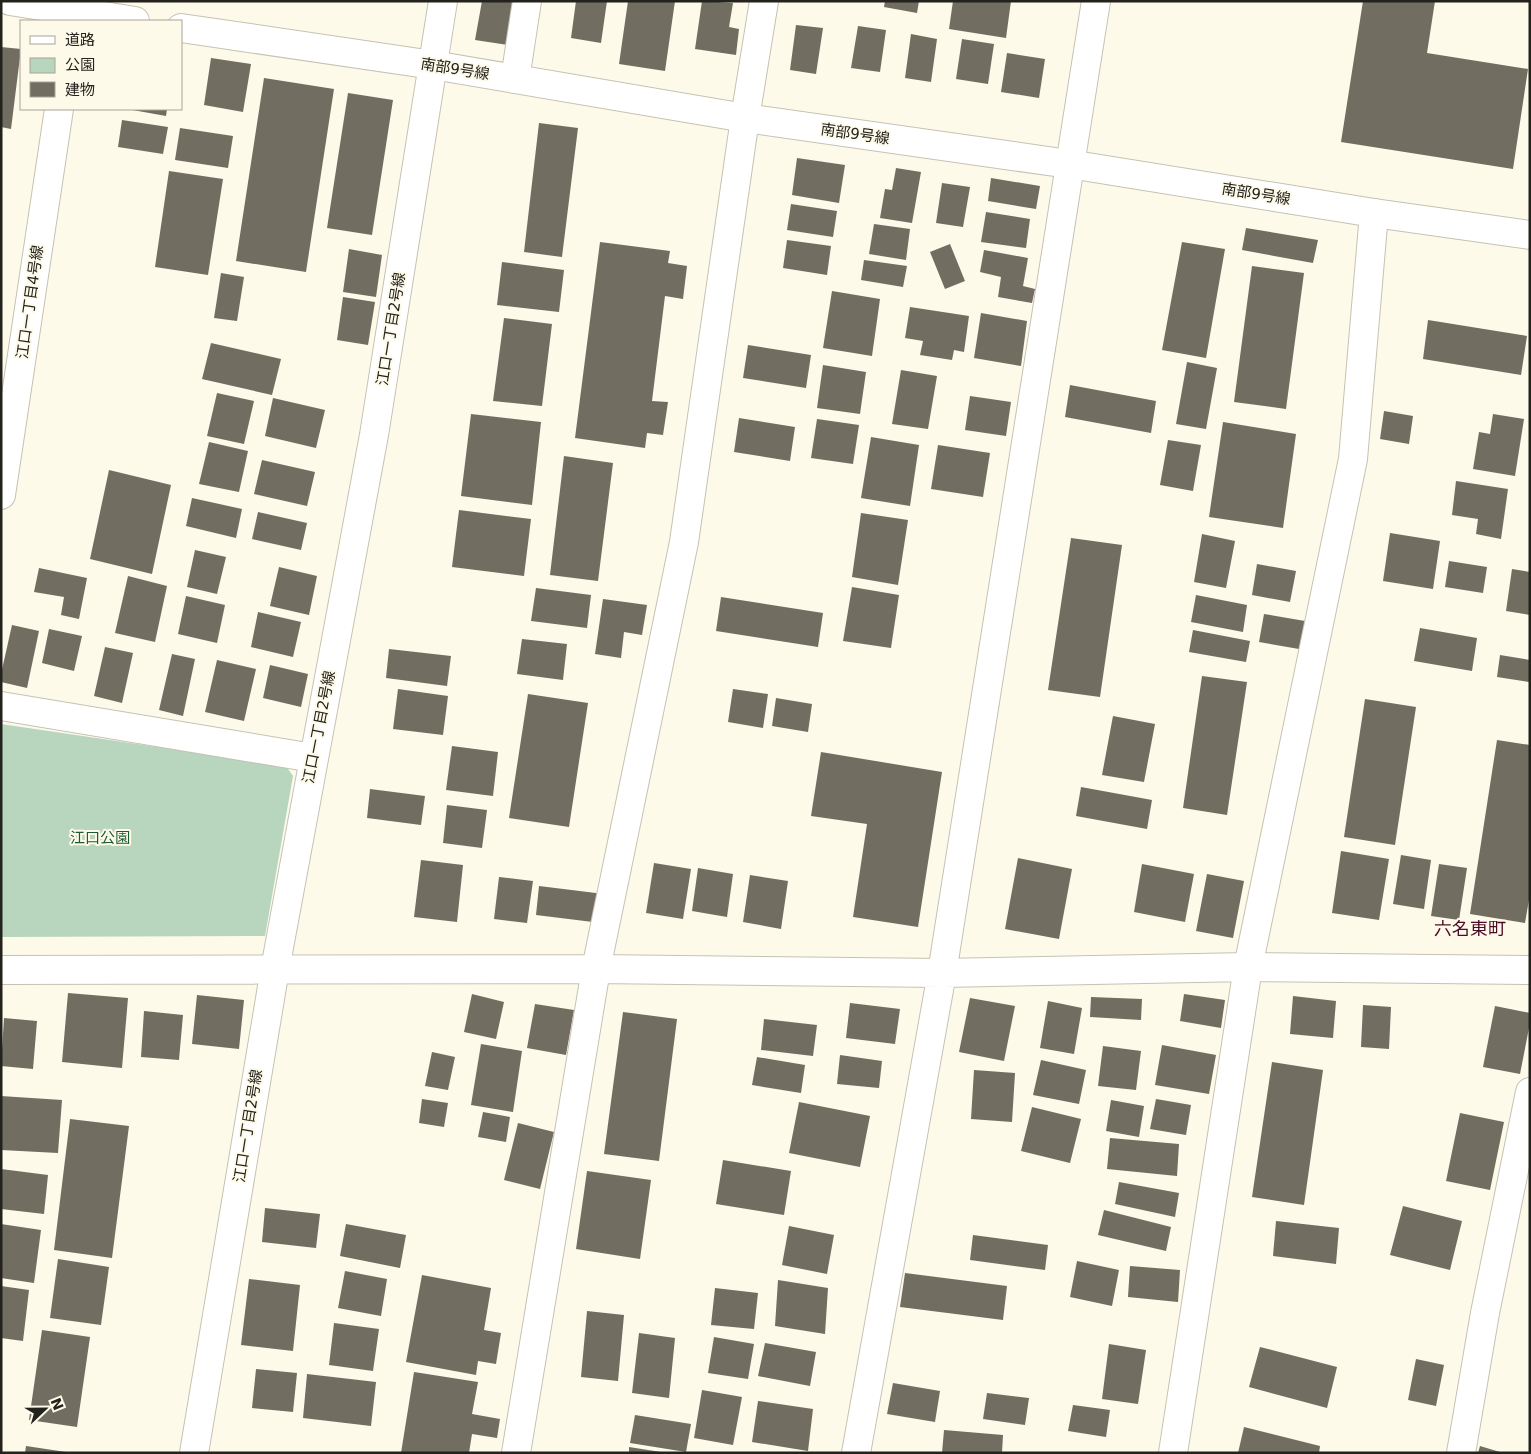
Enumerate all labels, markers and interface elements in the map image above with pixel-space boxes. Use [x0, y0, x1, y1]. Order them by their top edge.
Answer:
legend [20, 20, 182, 110]
text: 道路 [65, 31, 95, 49]
street label: 南部9号線 [419, 55, 491, 83]
text: 公園 [65, 56, 95, 74]
text: 建物 [65, 81, 95, 99]
street label: 南部9号線 [819, 120, 891, 148]
street label: 南部9号線 [1220, 180, 1292, 208]
street label: 江口一丁目4号線 [13, 244, 47, 360]
street label: 江口一丁目2号線 [373, 271, 409, 387]
street label: 江口一丁目2号線 [299, 669, 339, 785]
park label: 江口公園 [70, 829, 130, 847]
district label: 六名東町 [1434, 918, 1506, 939]
street label: 江口一丁目2号線 [230, 1068, 266, 1184]
north arrow [20, 1384, 70, 1434]
text: N [47, 1396, 67, 1413]

